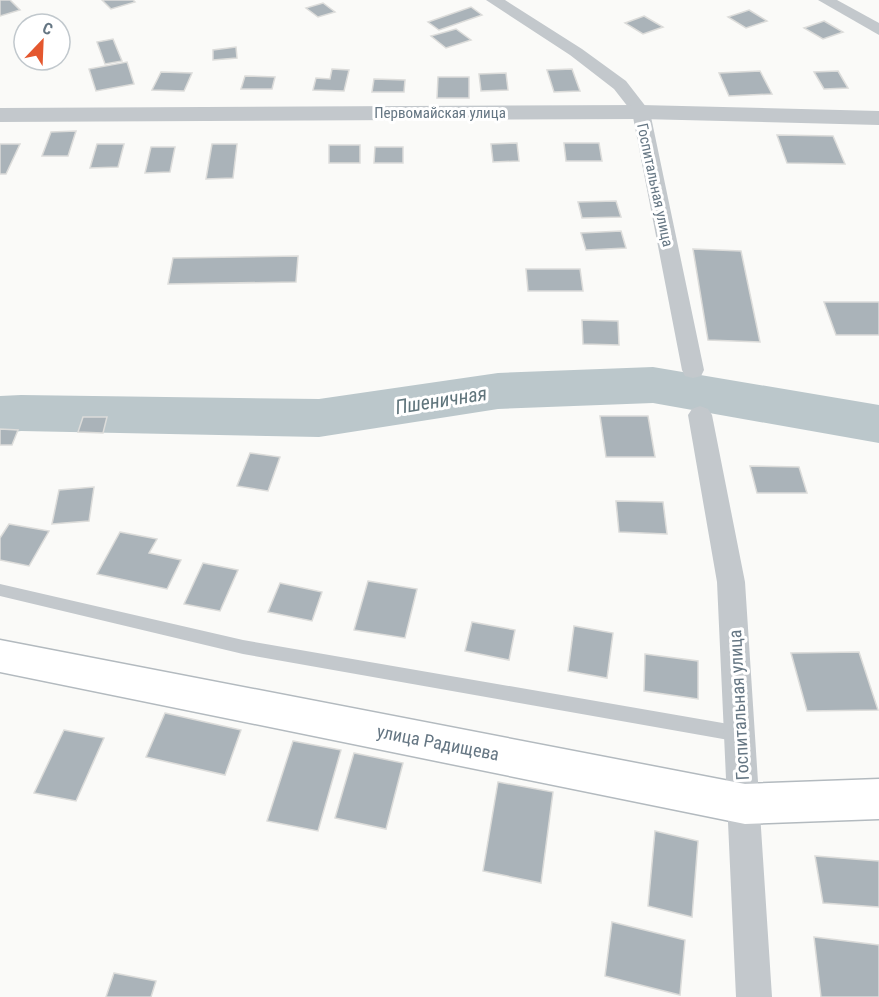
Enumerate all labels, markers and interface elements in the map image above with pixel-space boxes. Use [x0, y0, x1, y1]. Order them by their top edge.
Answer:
north arrow [12, 12, 72, 72]
text: С [40, 18, 56, 39]
street label: Первомайская улица [374, 104, 506, 122]
street label: Госпитальная улица [633, 122, 677, 248]
water label: Пшеничная [393, 381, 489, 419]
street label: Госпитальная улица [724, 629, 753, 781]
street label: улица Радищева [375, 720, 501, 765]

